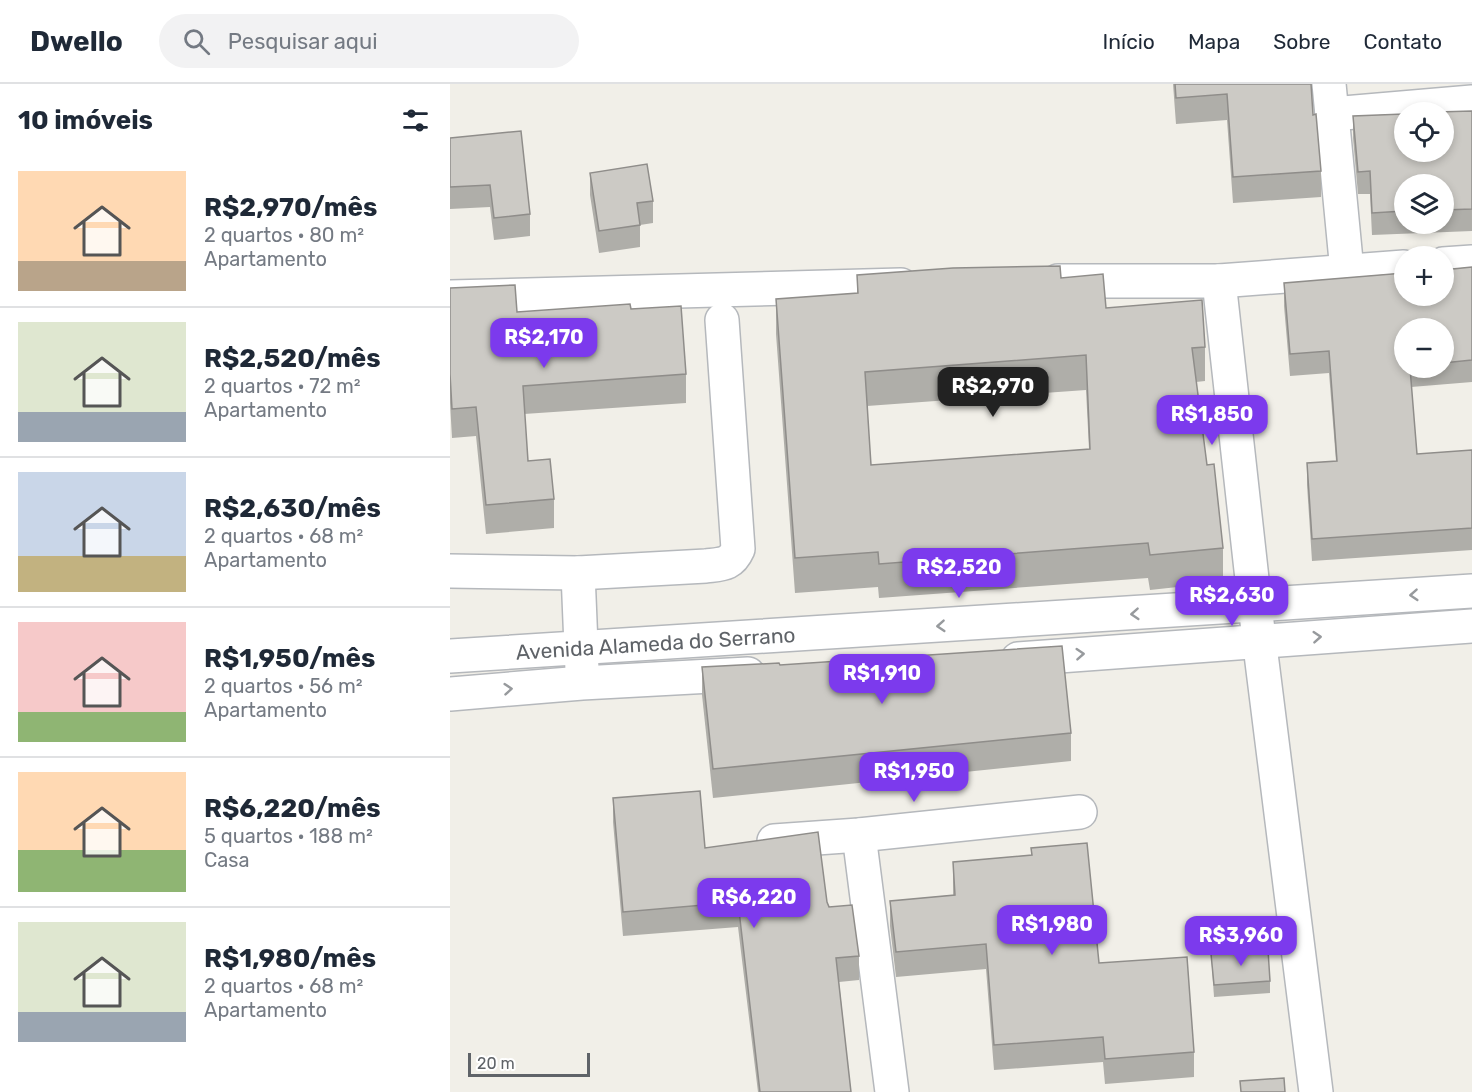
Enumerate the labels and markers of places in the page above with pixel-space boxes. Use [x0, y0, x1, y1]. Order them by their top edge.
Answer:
pin: R$2,170 [489, 318, 599, 369]
pin: R$2,970 [938, 367, 1048, 418]
pin: R$1,850 [1157, 395, 1267, 446]
pin: R$2,520 [904, 548, 1014, 599]
pin: R$2,630 [1177, 576, 1287, 627]
pin: R$1,910 [827, 654, 937, 705]
pin: R$1,950 [859, 752, 969, 803]
pin: R$6,220 [699, 878, 809, 929]
pin: R$1,980 [997, 905, 1107, 956]
pin: R$3,960 [1186, 916, 1296, 967]

